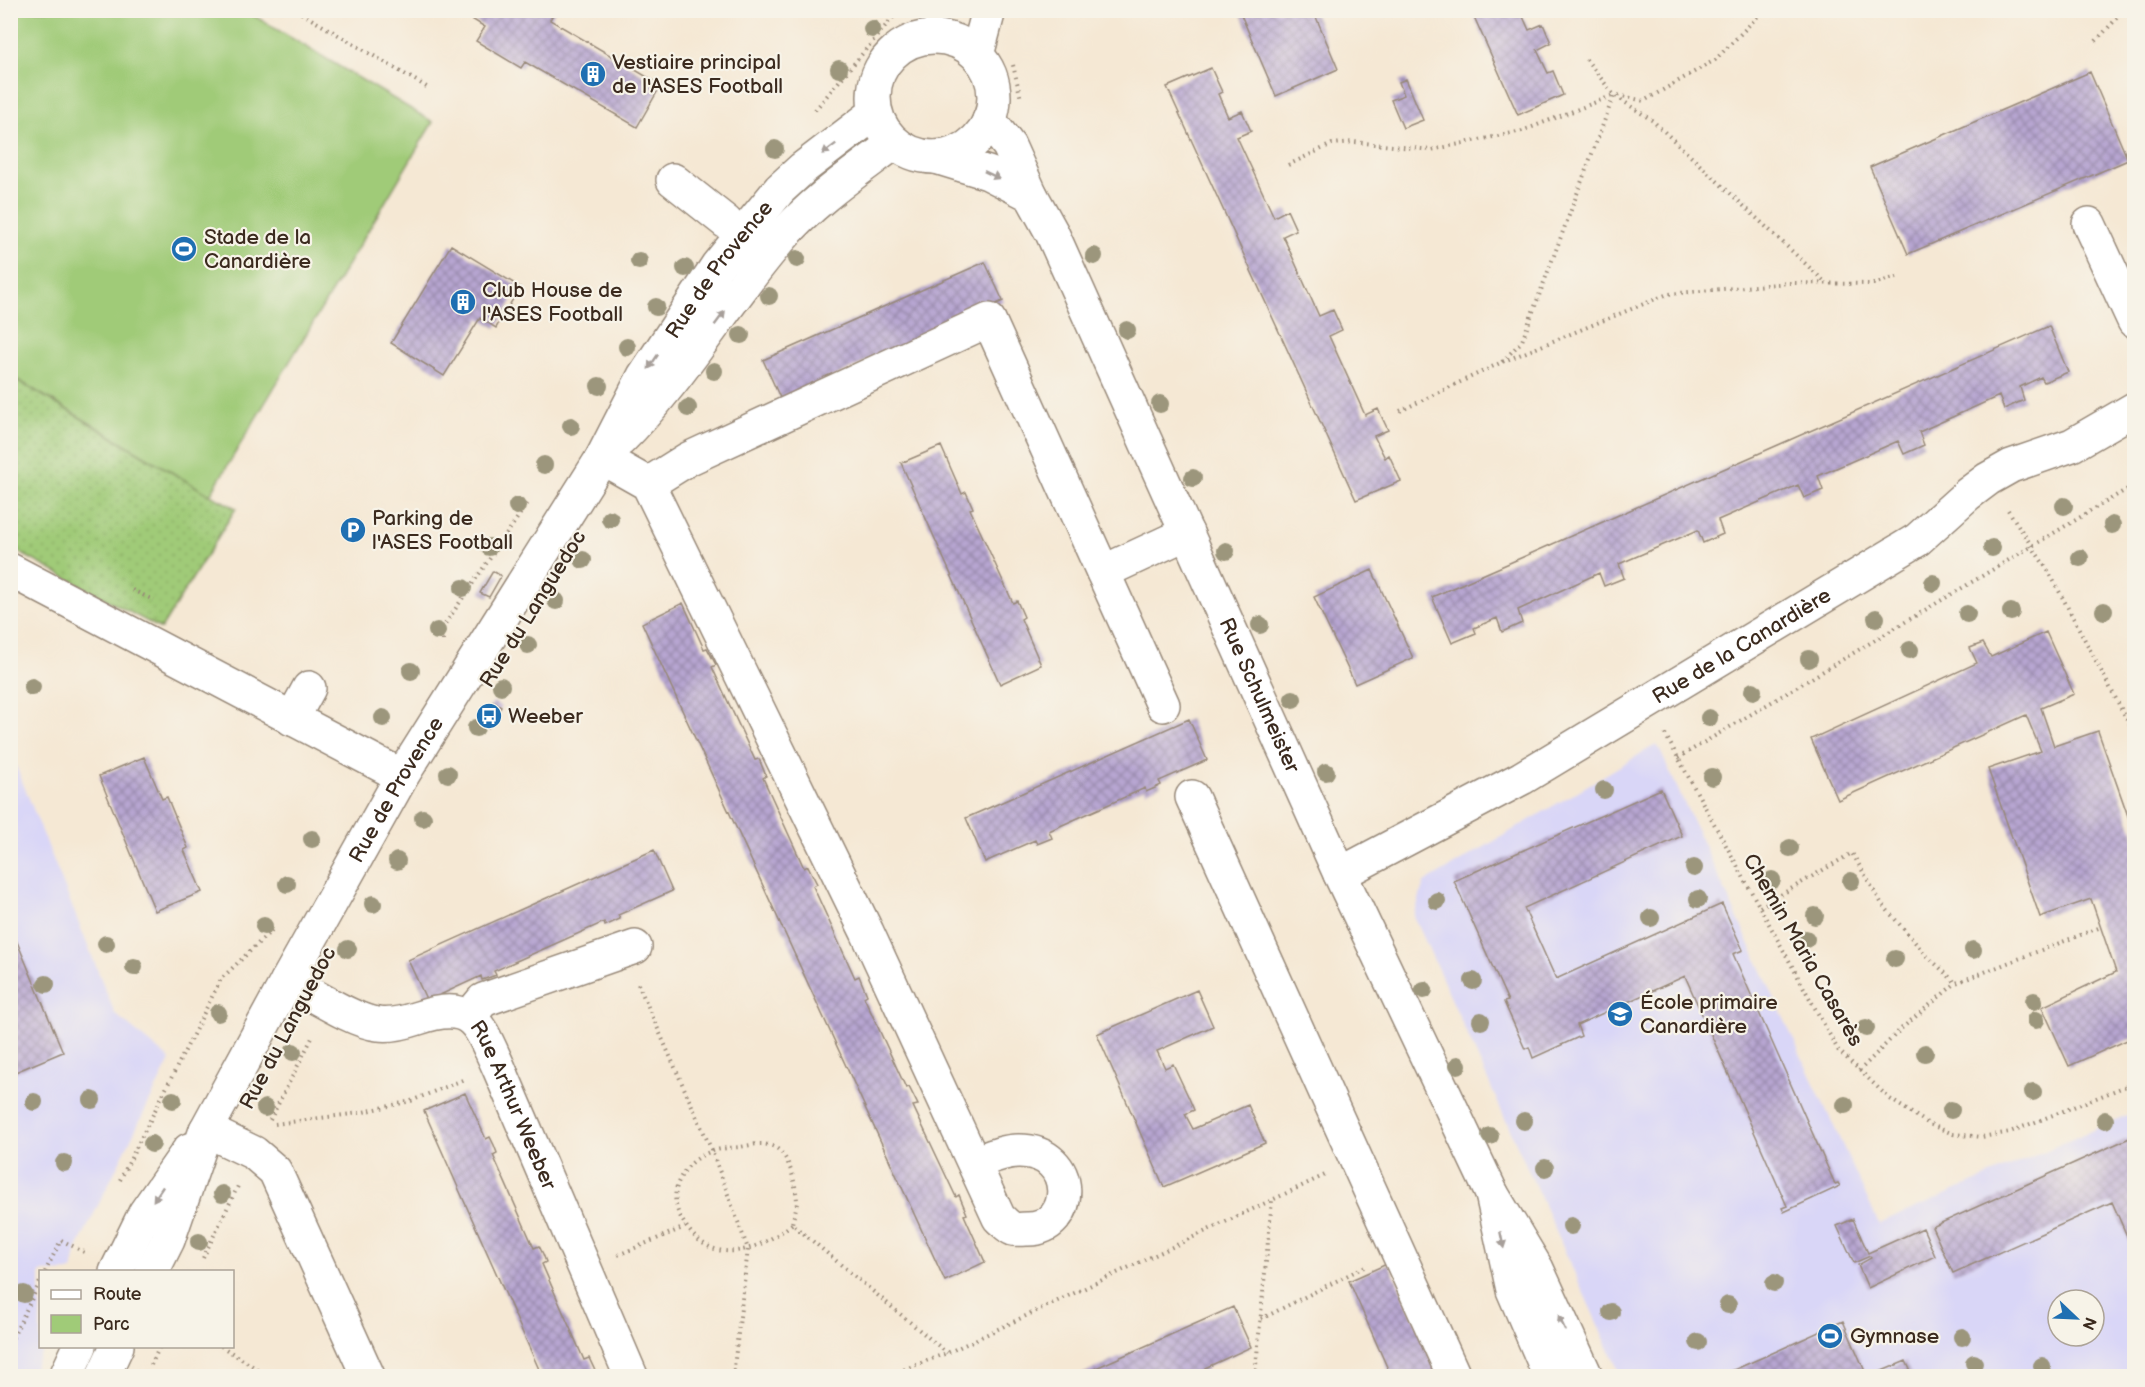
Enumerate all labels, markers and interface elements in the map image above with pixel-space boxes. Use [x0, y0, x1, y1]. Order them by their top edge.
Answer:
place label: Vestiaire principal de l'ASES Football [612, 50, 783, 99]
building icon: Vestiaire principal de l'ASES Football [578, 59, 608, 89]
one-way arrow [822, 142, 837, 154]
one-way arrow [983, 171, 1000, 180]
street label: Rue de Provence [660, 196, 778, 343]
place label: Stade de la Canardière [204, 225, 311, 274]
sports icon: Stade de la Canardière [169, 234, 199, 264]
place label: Club House de l'ASES Football [482, 278, 623, 327]
building icon: Club House de l'ASES Football [448, 287, 478, 317]
one-way arrow [714, 310, 726, 325]
one-way arrow [647, 354, 659, 370]
place label: Parking de l'ASES Football [372, 506, 513, 555]
parking icon: Parking de l'ASES Football [338, 515, 368, 545]
street label: Rue du Languedoc [475, 526, 591, 692]
street label: Rue de la Canardière [1648, 582, 1835, 709]
street label: Rue Schulmeister [1214, 614, 1305, 777]
bus stop icon: Weeber [474, 701, 504, 731]
place label: Weeber [508, 704, 583, 729]
street label: Rue de Provence [344, 712, 449, 867]
street label: Chemin Maria Casarès [1738, 849, 1868, 1051]
street label: Rue du Languedoc [235, 942, 341, 1114]
place label: École primaire Canardière [1640, 990, 1778, 1039]
school or university icon: École primaire Canardière [1605, 999, 1635, 1029]
street label: Rue Arthur Weeber [465, 1015, 562, 1194]
one-way arrow [152, 1185, 163, 1202]
one-way arrow [1498, 1231, 1507, 1250]
legend [39, 1270, 234, 1348]
text: Route [93, 1284, 142, 1305]
north arrow [2046, 1288, 2106, 1348]
text: Parc [93, 1314, 130, 1335]
text: N [2077, 1314, 2100, 1333]
one-way arrow [1557, 1315, 1566, 1332]
sports icon: Gymnase [1815, 1321, 1845, 1351]
place label: Gymnase [1850, 1324, 1939, 1349]

